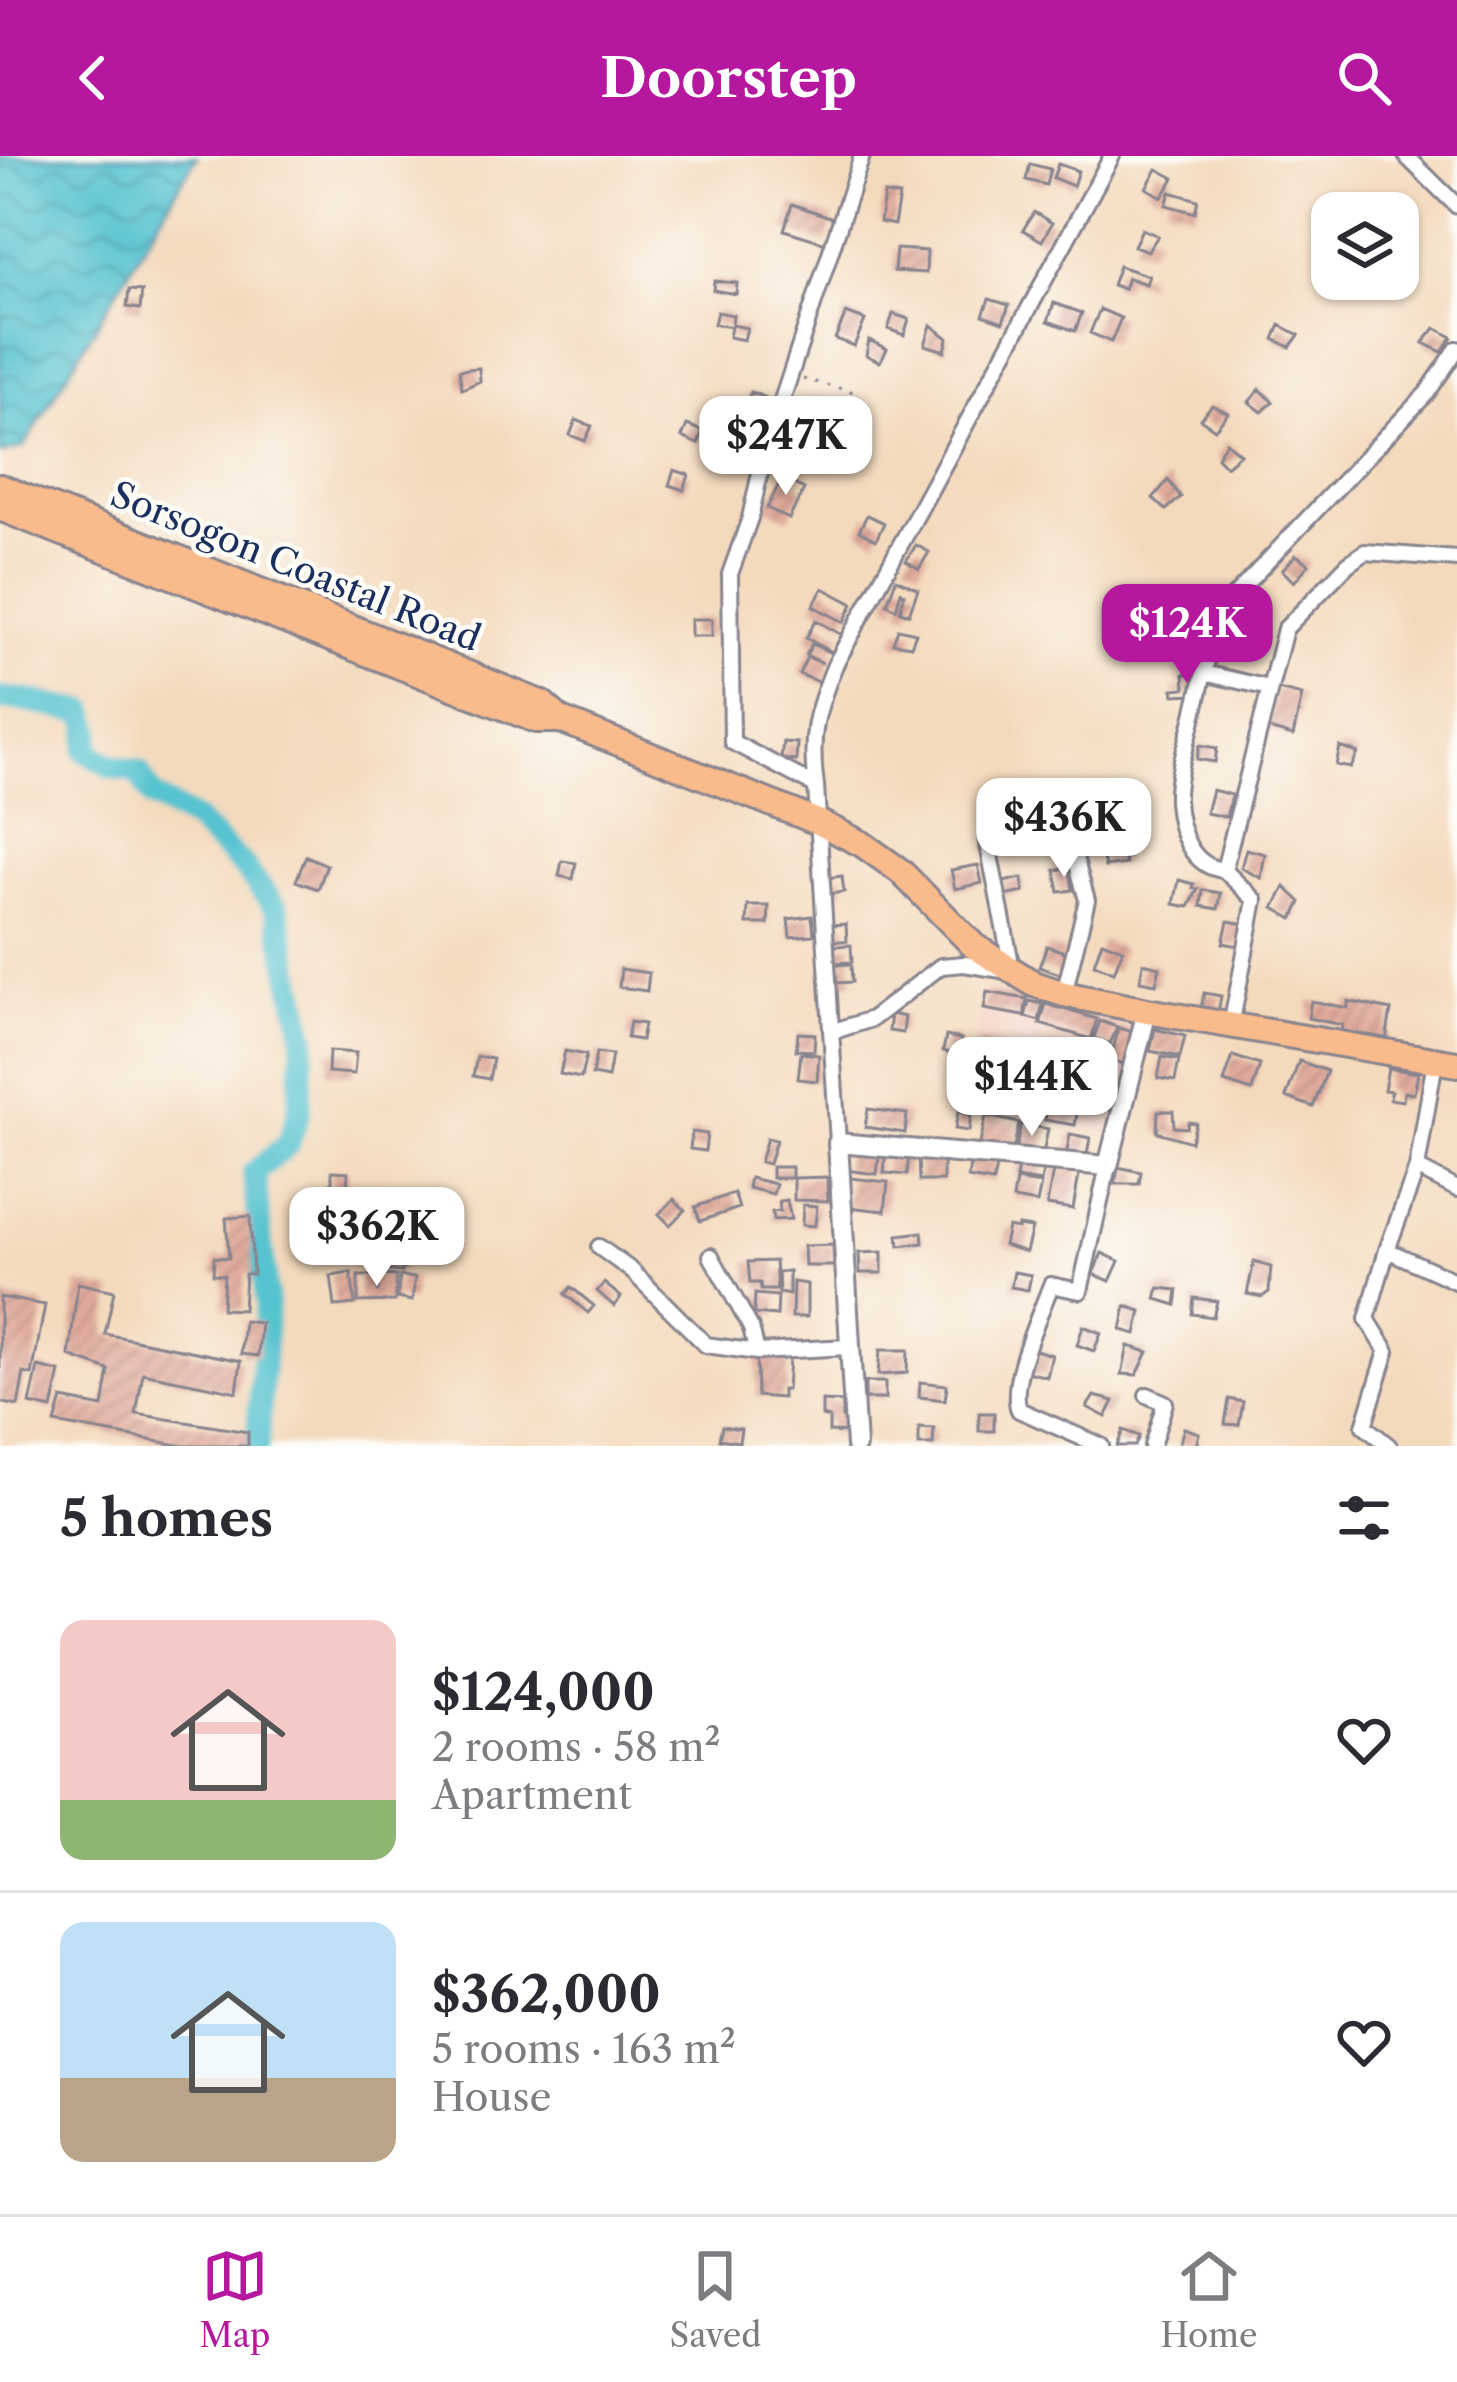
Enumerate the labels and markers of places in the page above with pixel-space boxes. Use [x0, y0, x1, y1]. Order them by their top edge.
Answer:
pin: $247K [702, 396, 870, 498]
pin: $124K [1103, 584, 1271, 686]
pin: $436K [980, 778, 1148, 880]
pin: $144K [948, 1037, 1116, 1139]
pin: $362K [293, 1187, 461, 1289]

